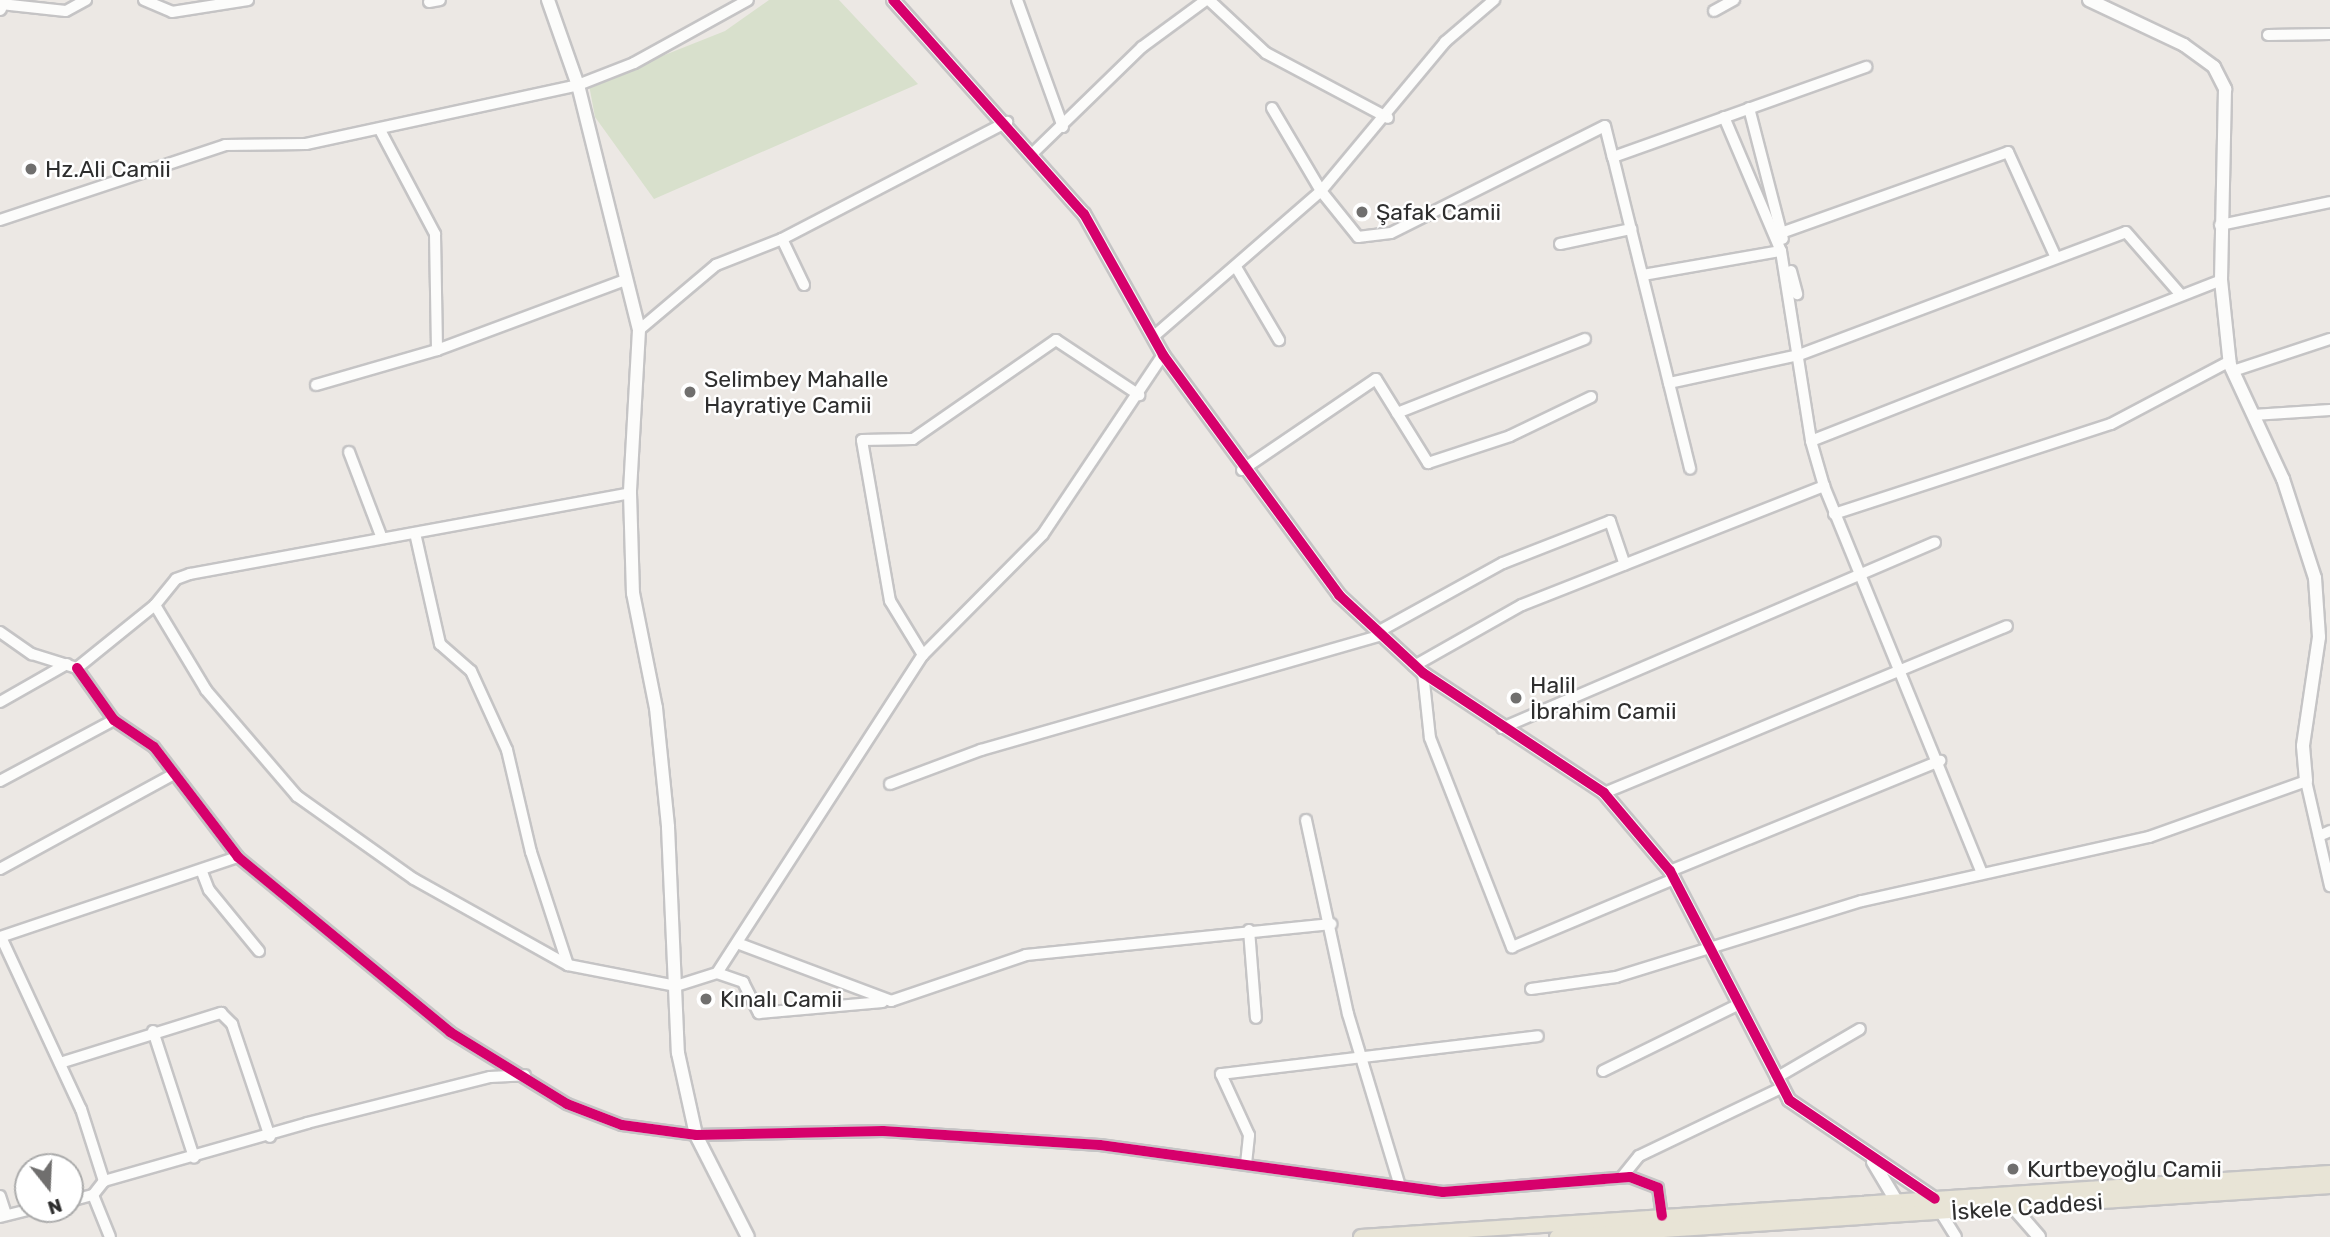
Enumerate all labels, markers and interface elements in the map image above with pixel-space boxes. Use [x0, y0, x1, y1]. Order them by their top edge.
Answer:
place label: Hz.Ali Camii [45, 155, 171, 183]
marker: Hz.Ali Camii [23, 161, 39, 177]
place label: Şafak Camii [1376, 198, 1501, 226]
marker: Şafak Camii [1354, 204, 1370, 220]
place label: Selimbey Mahalle Hayratiye Camii [704, 365, 889, 419]
marker: Selimbey Mahalle Hayratiye Camii [682, 384, 698, 400]
place label: Halil İbrahim Camii [1530, 671, 1676, 725]
marker: Halil İbrahim Camii [1508, 690, 1524, 706]
place label: Kınalı Camii [720, 985, 842, 1013]
marker: Kınalı Camii [698, 991, 714, 1007]
north arrow [14, 1153, 84, 1223]
place label: Kurtbeyoğlu Camii [2027, 1155, 2222, 1183]
marker: Kurtbeyoğlu Camii [2005, 1161, 2021, 1177]
street label: İskele Caddesi [1950, 1188, 2104, 1226]
text: N [45, 1193, 65, 1220]

